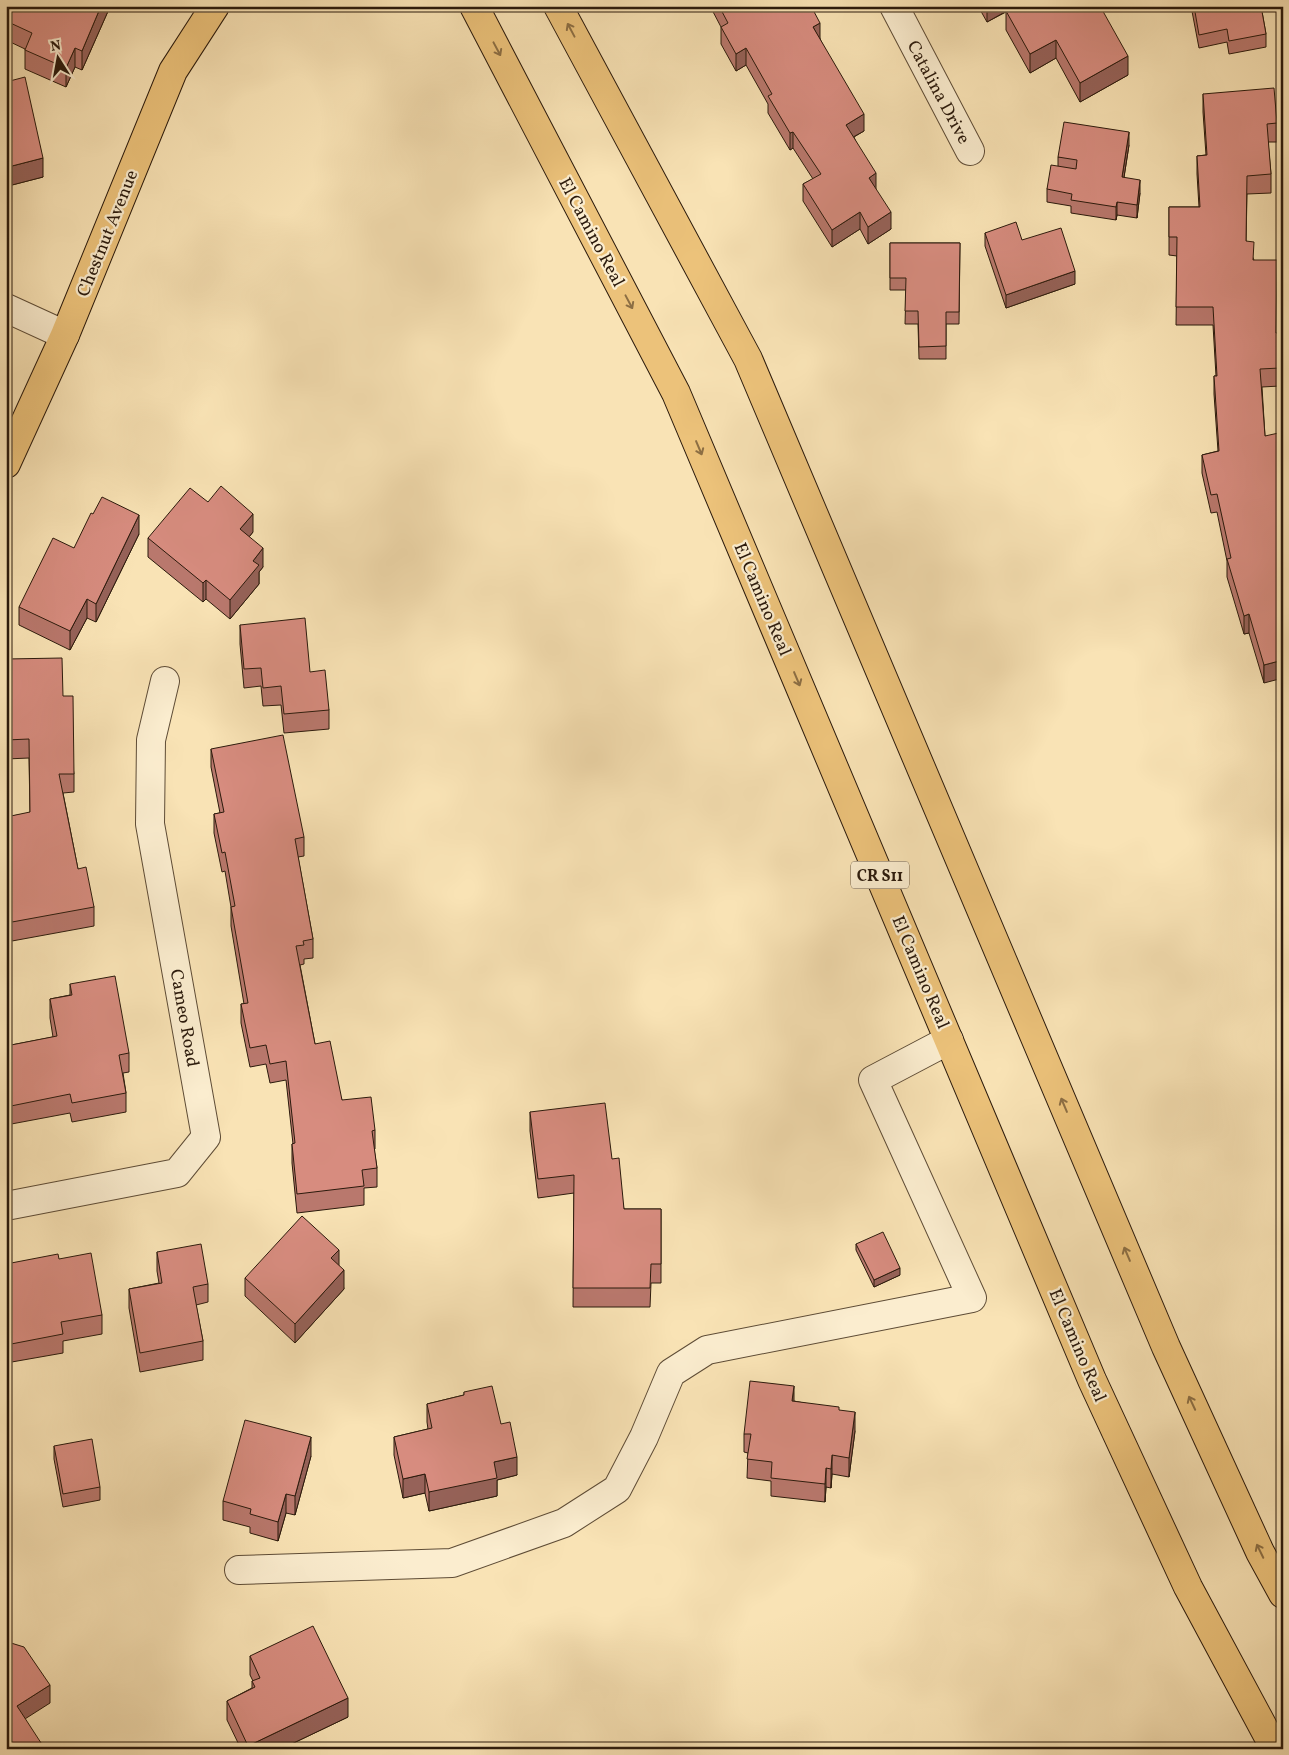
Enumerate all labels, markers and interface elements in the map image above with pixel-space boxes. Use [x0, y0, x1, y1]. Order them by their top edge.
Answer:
one-way arrow [566, 23, 576, 38]
north arrow [32, 32, 82, 82]
text: N [49, 36, 63, 57]
street label: Catalina Drive [900, 37, 975, 149]
one-way arrow [492, 42, 502, 57]
street label: Chestnut Avenue [72, 166, 145, 301]
street label: El Camino Real [551, 174, 630, 292]
one-way arrow [625, 294, 634, 309]
one-way arrow [695, 440, 705, 455]
street label: El Camino Real [727, 539, 797, 660]
one-way arrow [792, 671, 802, 686]
road number: CR S11 [851, 862, 909, 888]
street label: El Camino Real [885, 912, 955, 1033]
street label: Cameo Road [163, 967, 204, 1069]
one-way arrow [1058, 1098, 1068, 1113]
one-way arrow [1122, 1247, 1131, 1262]
street label: El Camino Real [1042, 1285, 1112, 1406]
one-way arrow [1187, 1396, 1196, 1411]
one-way arrow [1255, 1544, 1264, 1559]

